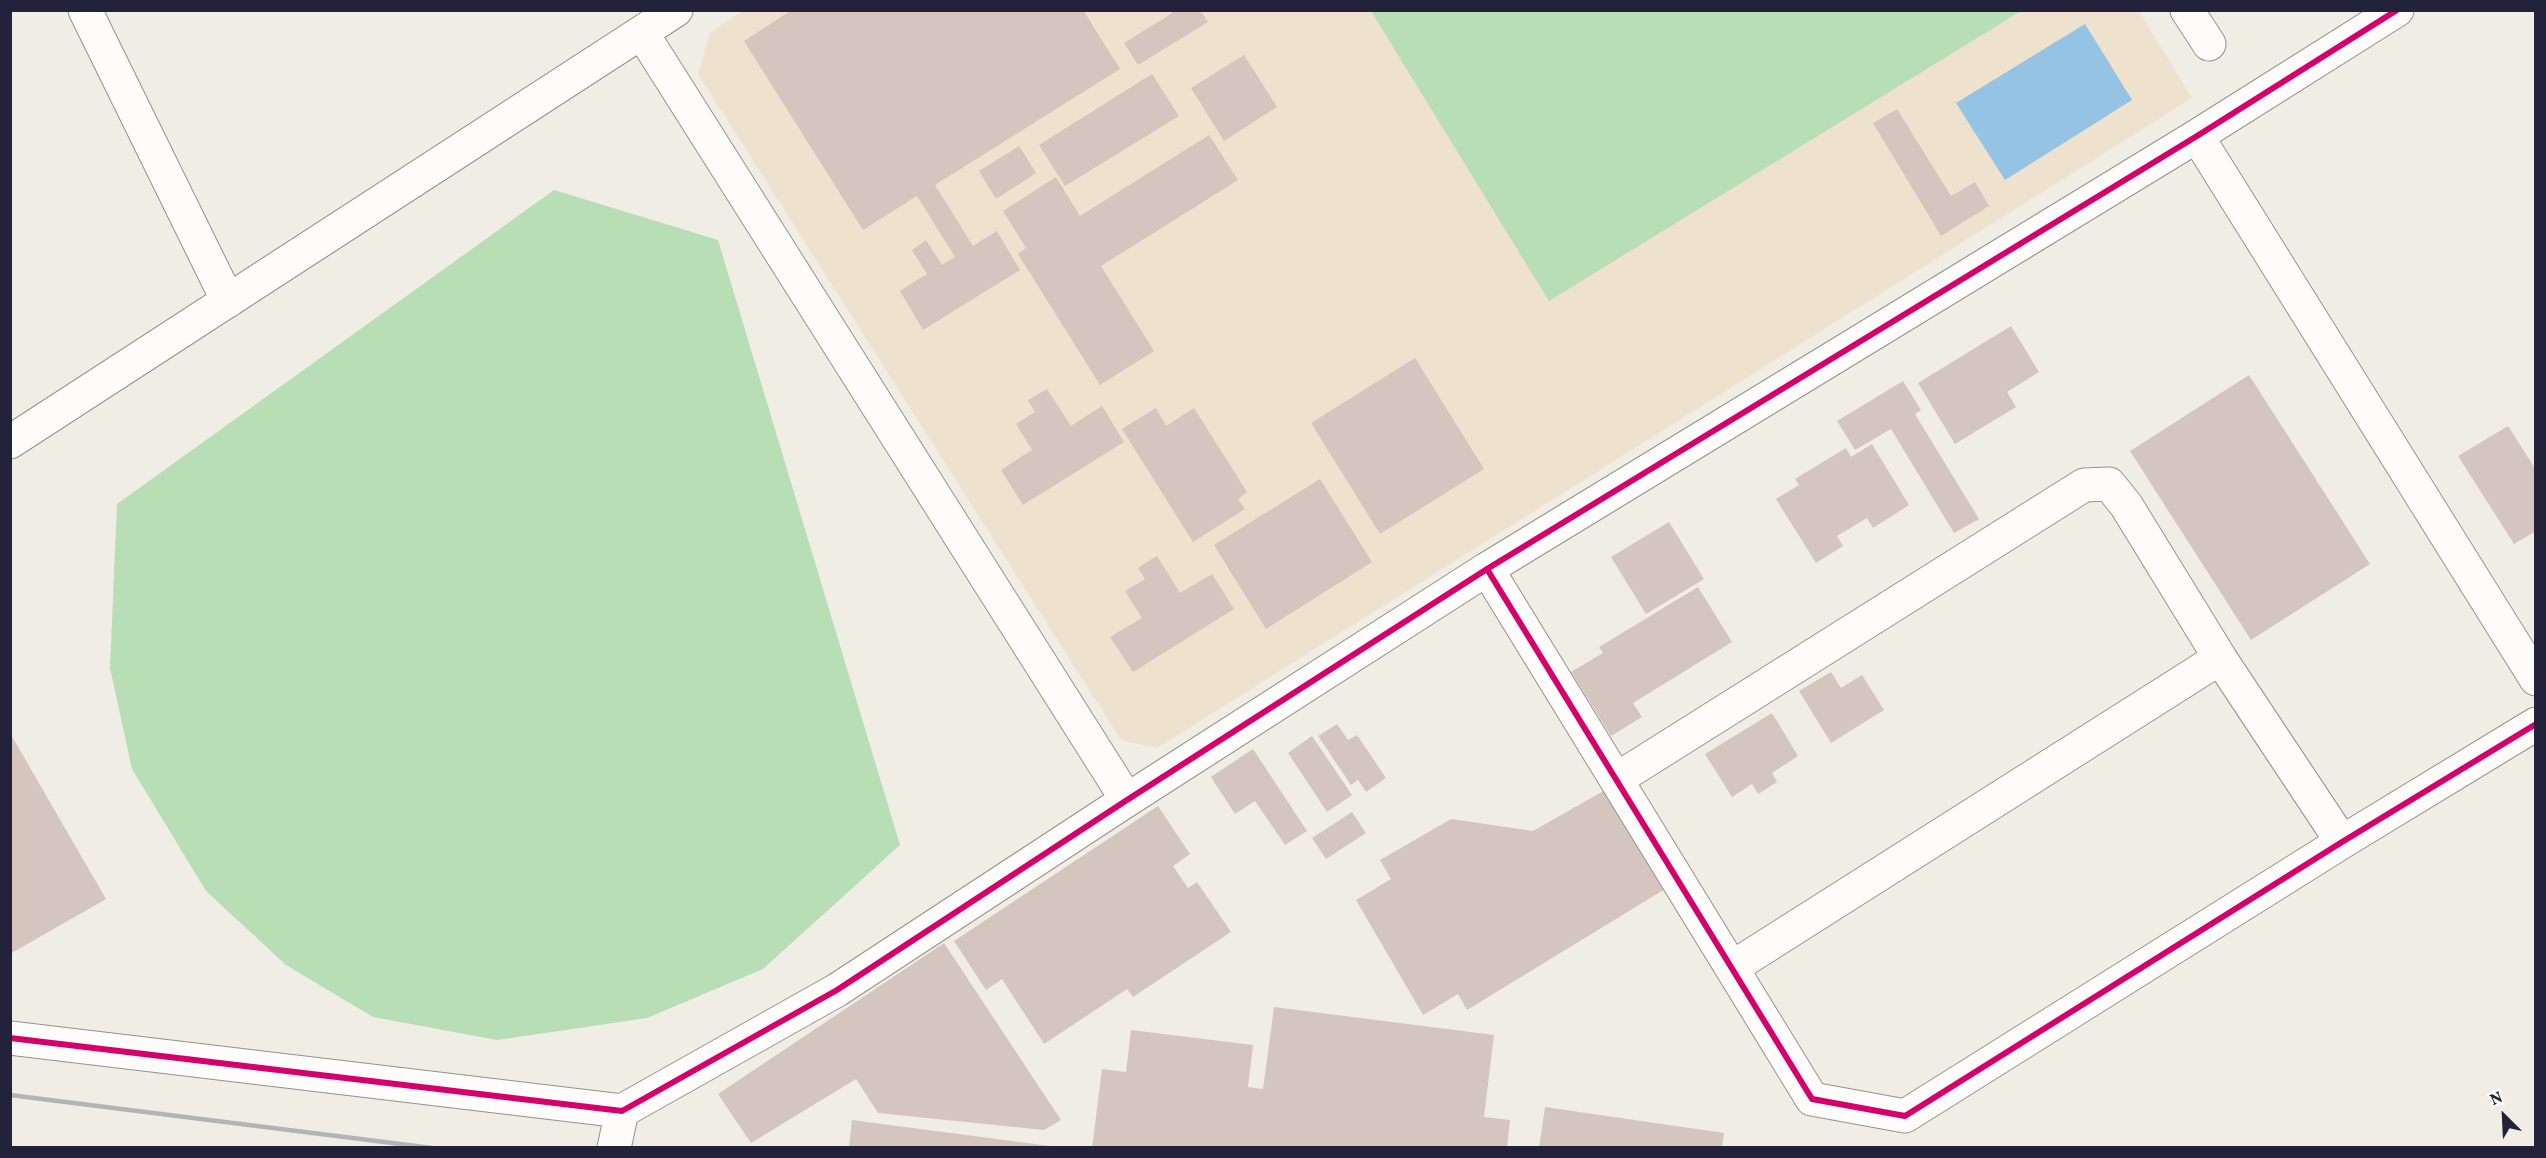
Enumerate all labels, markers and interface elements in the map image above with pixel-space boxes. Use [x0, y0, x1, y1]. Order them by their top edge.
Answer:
north arrow [2474, 1086, 2534, 1146]
text: N [2487, 1087, 2506, 1112]

